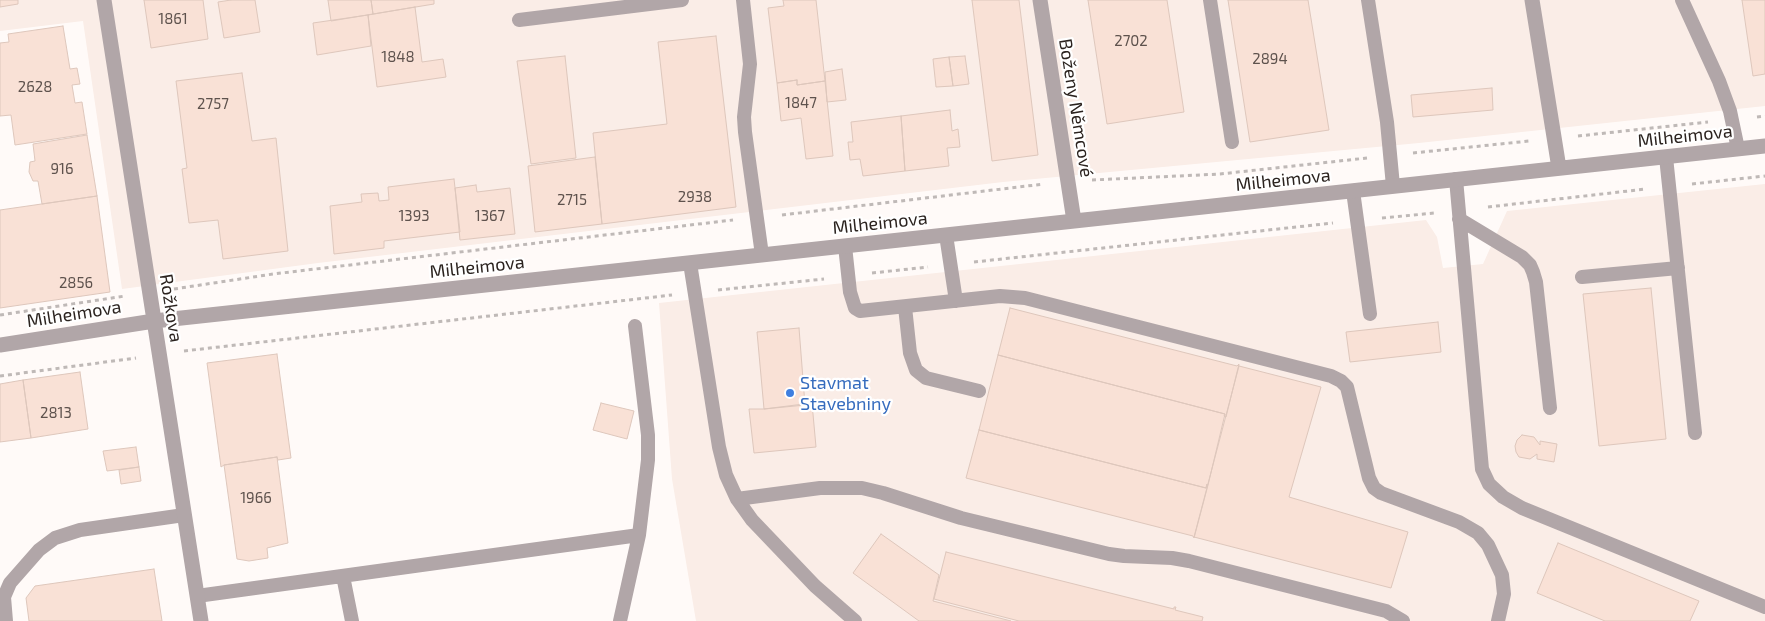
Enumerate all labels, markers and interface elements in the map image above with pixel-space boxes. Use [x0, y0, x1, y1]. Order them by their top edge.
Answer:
house number: 1861 [158, 10, 188, 28]
house number: 2702 [1114, 32, 1148, 50]
street label: Boženy Němcové [1054, 37, 1098, 179]
house number: 1848 [381, 48, 415, 66]
house number: 2894 [1252, 50, 1288, 68]
house number: 2628 [18, 78, 52, 96]
house number: 1847 [785, 94, 817, 112]
house number: 2757 [197, 95, 229, 113]
street label: Milheimova [1636, 120, 1734, 152]
house number: 916 [50, 160, 74, 178]
street label: Milheimova [1234, 164, 1332, 196]
house number: 2938 [678, 188, 712, 206]
house number: 2715 [557, 191, 587, 209]
house number: 1393 [398, 207, 430, 225]
house number: 1367 [475, 207, 505, 225]
street label: Milheimova [831, 207, 929, 239]
street label: Milheimova [428, 251, 526, 283]
street label: Rožkova [155, 272, 187, 344]
house number: 2856 [59, 274, 93, 292]
street label: Milheimova [25, 296, 123, 332]
place label: Stavmat Stavebniny [800, 372, 891, 414]
marker: Stavmat Stavebniny [784, 387, 796, 399]
house number: 2813 [40, 404, 72, 422]
house number: 1966 [240, 489, 272, 507]

